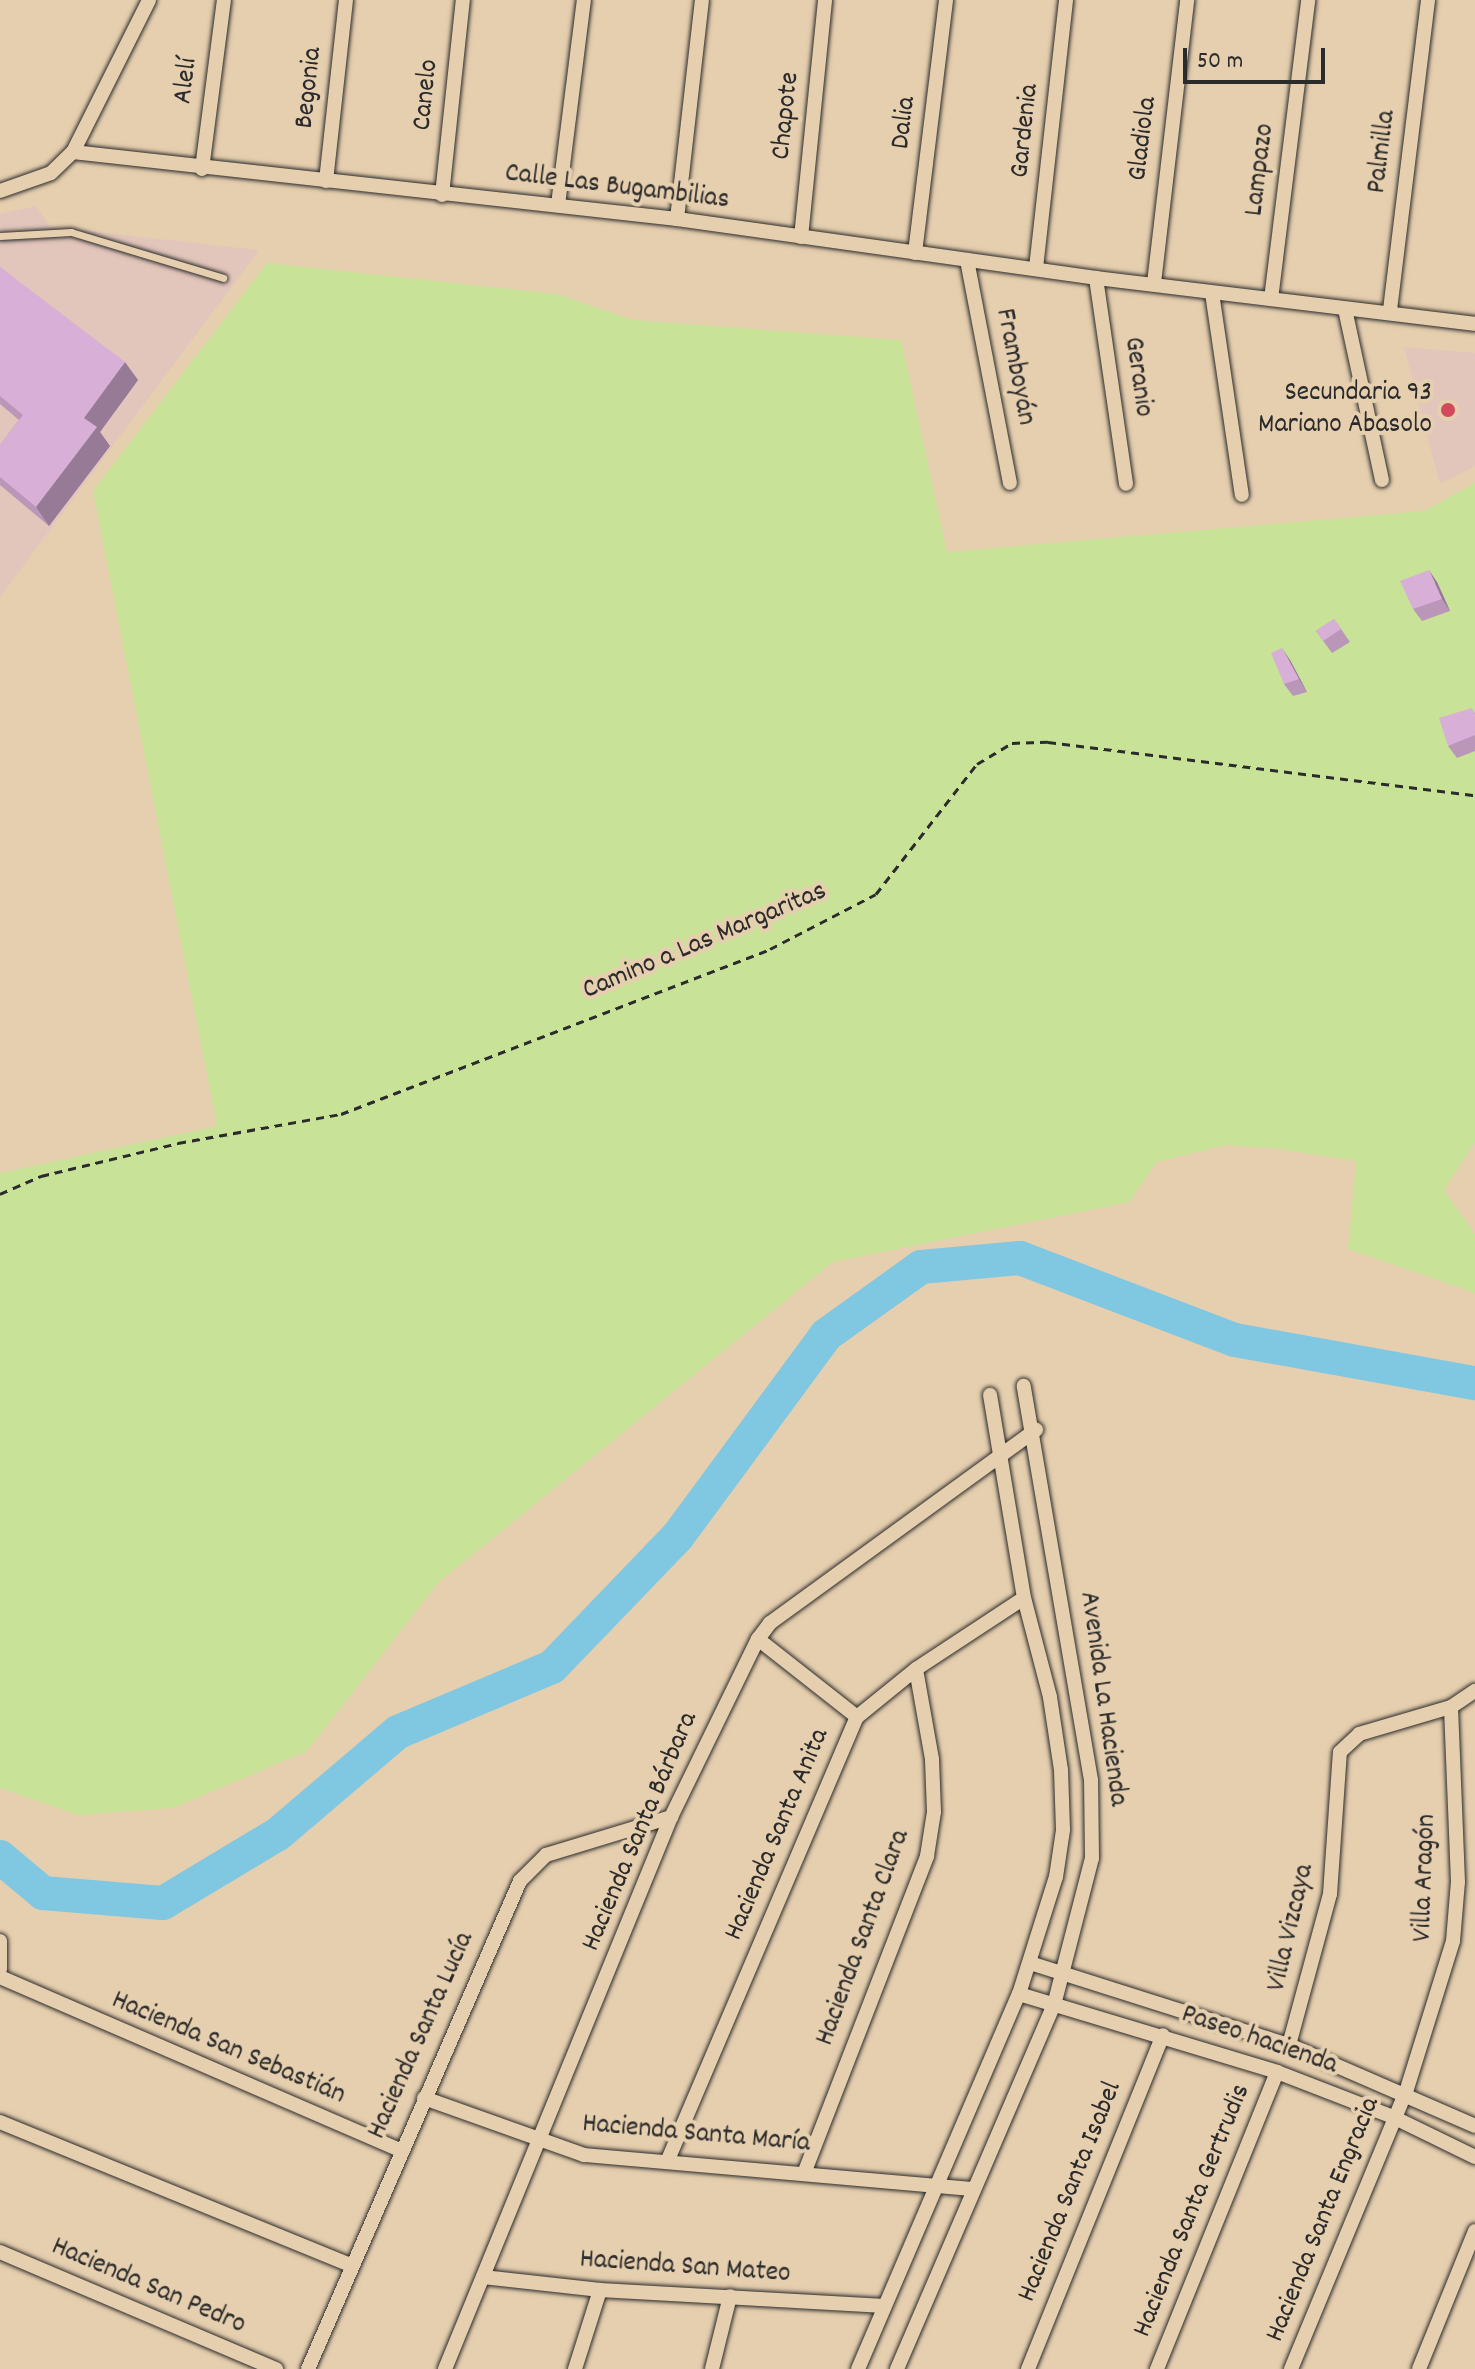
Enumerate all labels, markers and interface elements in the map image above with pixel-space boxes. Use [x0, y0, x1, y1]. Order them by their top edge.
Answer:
scale bar [1187, 32, 1329, 82]
text: 50 m [1197, 45, 1243, 79]
street label: Begonia [289, 46, 331, 130]
street label: Alelí [168, 56, 206, 106]
street label: Canelo [407, 58, 447, 132]
street label: Chapote [766, 71, 808, 161]
street label: Gardenia [1004, 82, 1048, 180]
street label: Dalia [885, 95, 925, 151]
street label: Gladiola [1122, 95, 1166, 183]
street label: Palmilla [1361, 109, 1405, 195]
street label: Lampazo [1239, 122, 1283, 218]
street label: Calle Las Bugambilias [503, 158, 731, 218]
street label: Framboyán [986, 306, 1042, 428]
street label: Geranio [1115, 335, 1159, 419]
place label: Secundaria 93 Mariano Abasolo [1258, 377, 1432, 443]
marker: Secundaria 93 Mariano Abasolo [1439, 401, 1457, 419]
street label: Camino a Las Margaritas [578, 875, 832, 1009]
street label: Avenida La Hacienda [1070, 1590, 1134, 1808]
street label: Hacienda Santa Bárbara [575, 1707, 707, 1957]
street label: Hacienda Santa Anita [718, 1724, 838, 1946]
street label: Villa Aragón [1407, 1813, 1445, 1943]
street label: Hacienda Santa Clara [809, 1825, 919, 2051]
street label: Villa Vizcaya [1261, 1861, 1323, 1995]
street label: Hacienda Santa Lucía [361, 1927, 483, 2145]
street label: Hacienda San Sebastián [106, 1985, 350, 2113]
street label: Paseo hacienda [1177, 1999, 1341, 2083]
street label: Hacienda Santa Isabel [1011, 2077, 1131, 2307]
street label: Hacienda Santa Gertrudis [1127, 2080, 1259, 2342]
street label: Hacienda Santa Engracia [1260, 2093, 1388, 2347]
street label: Hacienda Santa María [581, 2108, 811, 2162]
street label: Hacienda San Pedro [46, 2231, 250, 2343]
street label: Hacienda San Mateo [578, 2244, 792, 2292]

